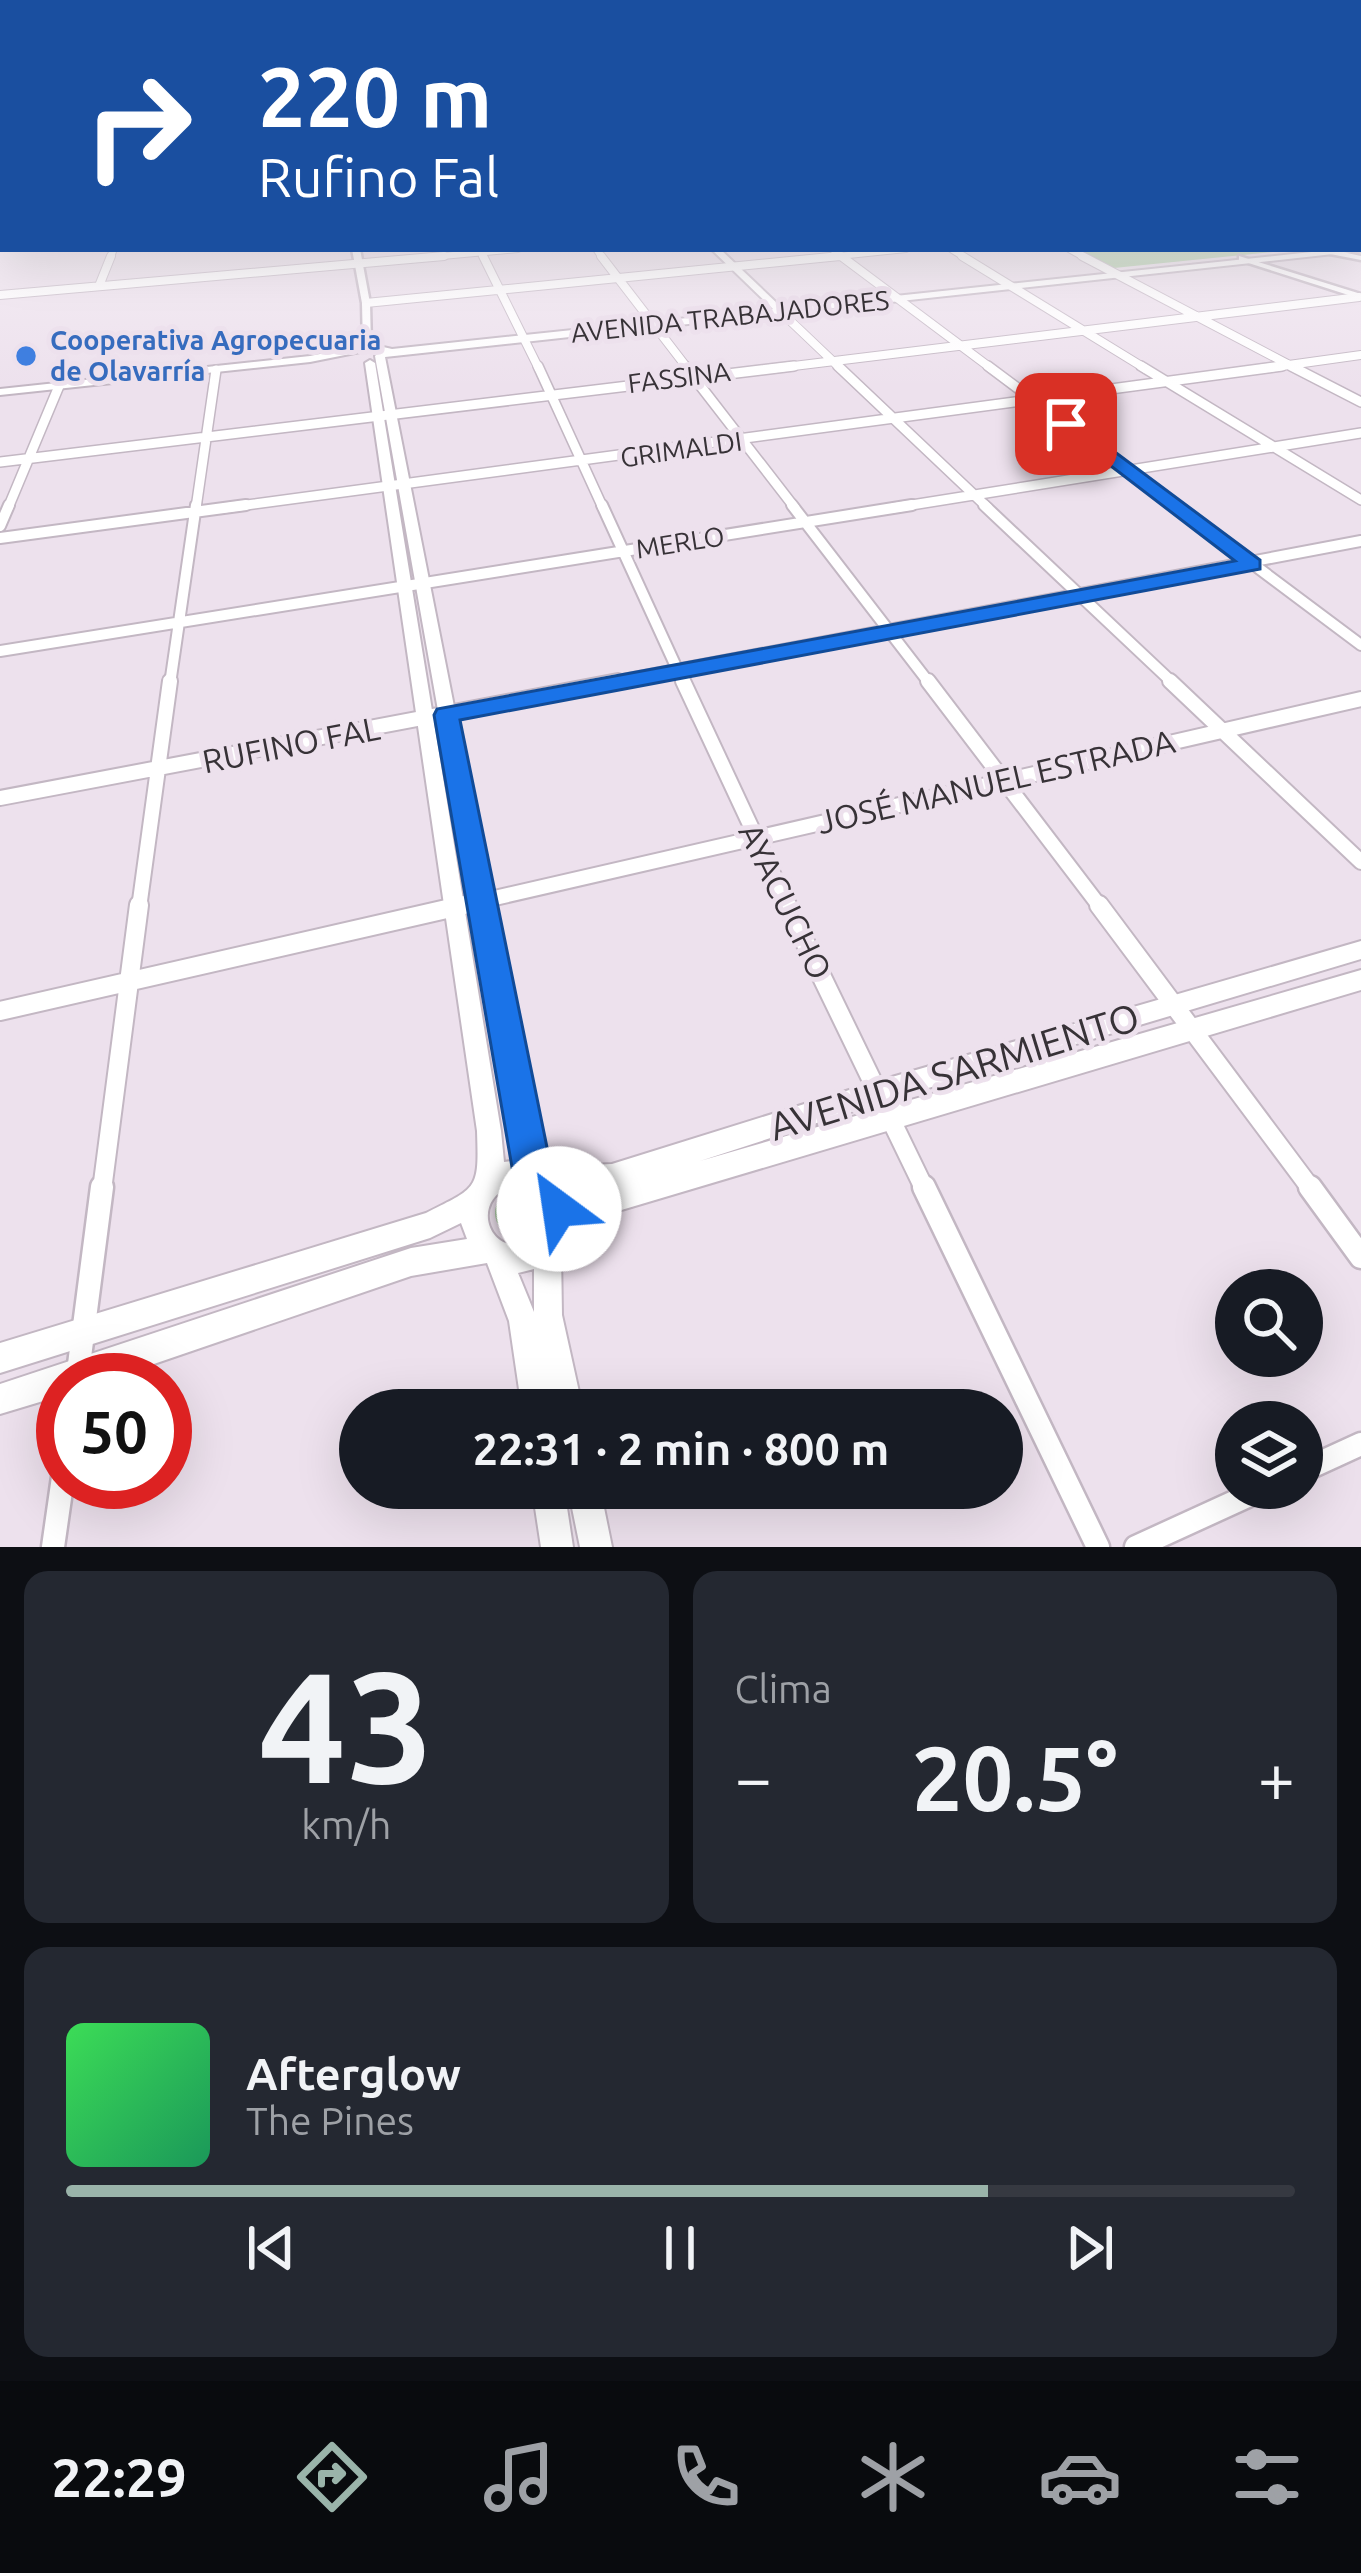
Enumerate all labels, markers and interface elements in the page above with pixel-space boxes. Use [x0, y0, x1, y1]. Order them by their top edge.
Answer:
icon: right [60, 48, 216, 204]
text: 220 m [258, 49, 492, 143]
text: Rufino Fal [258, 147, 499, 207]
street label: AVENIDA TRABAJADORES [569, 284, 891, 348]
place label: Cooperativa Agropecuaria de Olavarría [50, 325, 381, 386]
marker: Cooperativa Agropecuaria de Olavarría [13, 343, 39, 369]
street label: FASSINA [626, 356, 733, 398]
pin [1015, 373, 1117, 475]
icon: arrive [1033, 391, 1099, 457]
street label: GRIMALDI [618, 426, 744, 472]
street label: MERLO [634, 520, 726, 564]
street label: RUFINO FAL [199, 709, 383, 779]
street label: JOSÉ MANUEL ESTRADA [813, 720, 1179, 840]
street label: AYACUCHO [732, 817, 840, 985]
street label: AVENIDA SARMIENTO [764, 994, 1144, 1148]
position arrow [496, 1146, 622, 1272]
map controls [1215, 1269, 1323, 1509]
button: search [1215, 1269, 1323, 1377]
speed limit sign: 50 [36, 1353, 192, 1509]
button: layers [1215, 1401, 1323, 1509]
text: 22:31 · 2 min · 800 m [473, 1423, 889, 1474]
text: 43 [258, 1638, 434, 1812]
text: Clima [735, 1667, 832, 1710]
text: 20.5° [912, 1727, 1118, 1828]
text: − [735, 1740, 772, 1814]
text: + [1258, 1740, 1295, 1814]
text: km/h [301, 1803, 391, 1846]
text: Afterglow [246, 2048, 461, 2099]
text: The Pines [246, 2099, 414, 2142]
icon: previous [238, 2215, 304, 2281]
icon: pause [647, 2215, 713, 2281]
icon: next [1057, 2215, 1123, 2281]
icon: directions [290, 2435, 374, 2519]
icon: music [477, 2435, 561, 2519]
icon: phone [664, 2435, 748, 2519]
icon: climate [851, 2435, 935, 2519]
icon: car [1038, 2435, 1122, 2519]
icon: filters [1225, 2435, 1309, 2519]
text: 22:29 [52, 2447, 187, 2507]

